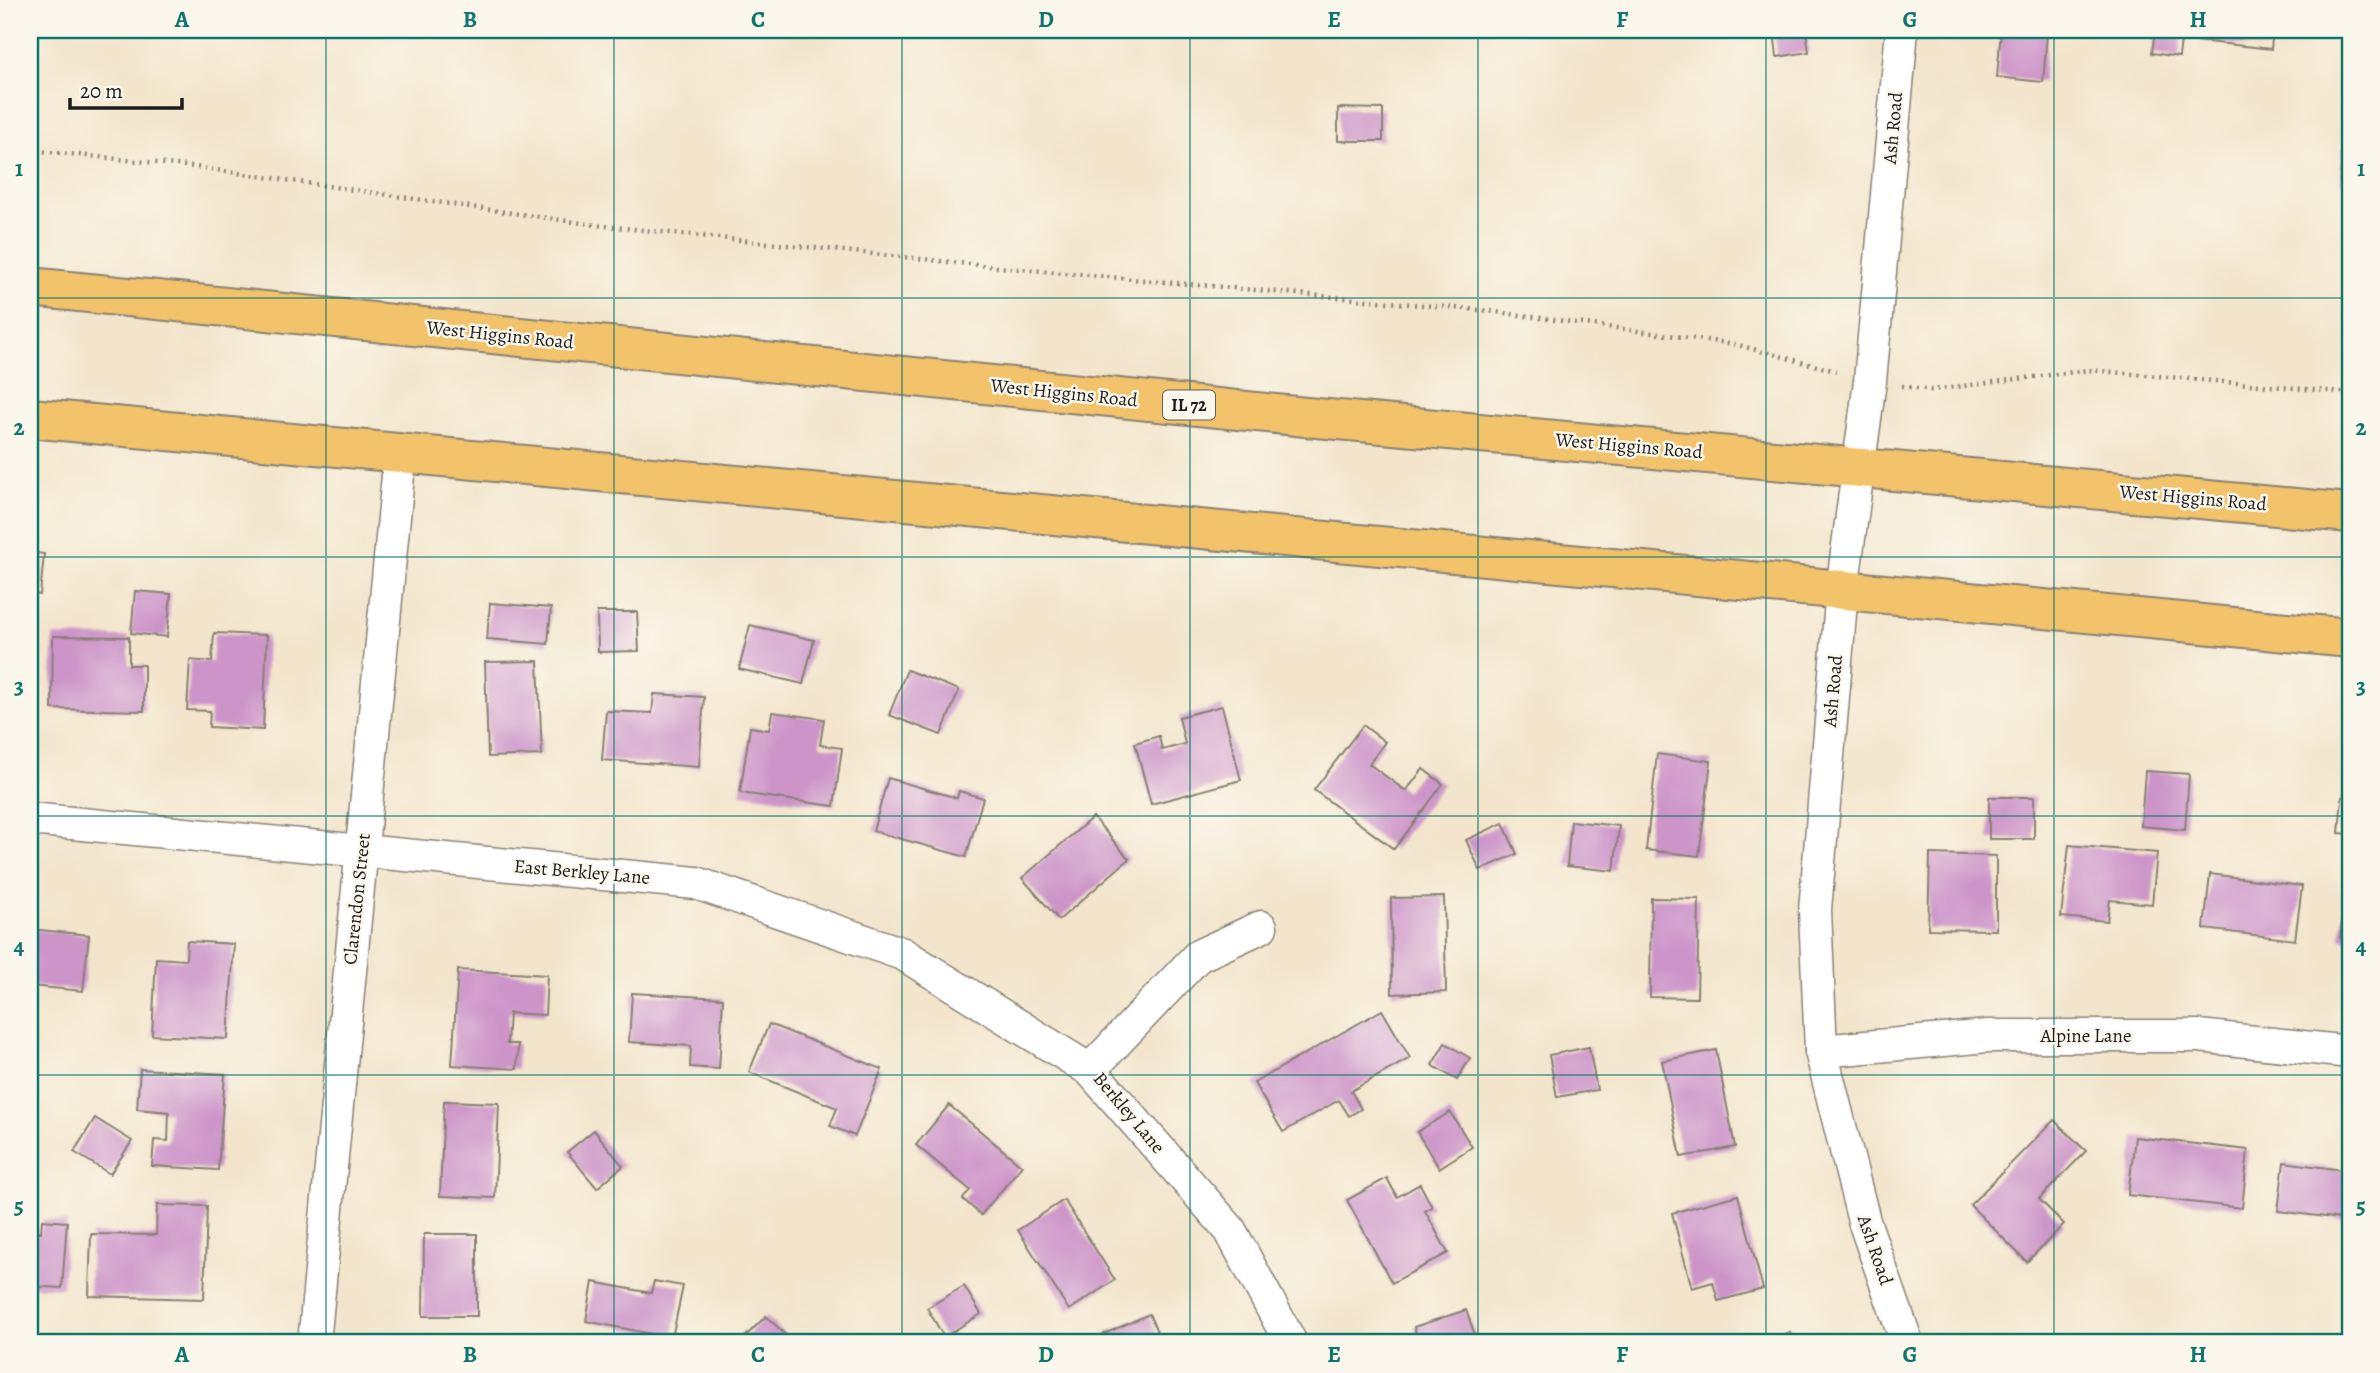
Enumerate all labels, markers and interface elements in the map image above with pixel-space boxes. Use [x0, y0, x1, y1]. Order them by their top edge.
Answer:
text: A [174, 4, 190, 35]
text: B [463, 4, 477, 35]
text: C [751, 4, 765, 35]
text: D [1038, 4, 1054, 35]
text: E [1327, 4, 1341, 35]
text: F [1616, 4, 1629, 35]
text: G [1902, 4, 1918, 35]
text: H [2189, 4, 2207, 35]
scale bar [70, 66, 182, 110]
text: 20 m [80, 77, 123, 105]
street label: Ash Road [1877, 90, 1909, 166]
text: 1 [15, 153, 23, 184]
text: 1 [2357, 153, 2365, 184]
street label: West Higgins Road [424, 314, 576, 356]
street label: West Higgins Road [988, 372, 1140, 414]
road number: IL 72 [1163, 390, 1215, 419]
text: 2 [13, 412, 25, 443]
text: 2 [2355, 412, 2367, 443]
street label: West Higgins Road [1553, 427, 1705, 465]
street label: West Higgins Road [2117, 479, 2269, 517]
street label: Ash Road [1817, 653, 1849, 729]
text: 3 [14, 671, 24, 702]
text: 3 [2356, 671, 2366, 702]
street label: Clarendon Street [337, 832, 377, 966]
street label: East Berkley Lane [513, 853, 651, 891]
text: 4 [14, 931, 25, 962]
text: 4 [2356, 931, 2367, 962]
street label: Alpine Lane [2040, 1023, 2131, 1049]
street label: Berkley Lane [1087, 1067, 1171, 1159]
text: 5 [14, 1190, 24, 1221]
text: 5 [2356, 1190, 2366, 1221]
street label: Ash Road [1851, 1211, 1899, 1289]
text: A [174, 1339, 190, 1370]
text: B [463, 1339, 477, 1370]
text: C [751, 1339, 765, 1370]
text: D [1038, 1339, 1054, 1370]
text: E [1327, 1339, 1341, 1370]
text: F [1616, 1339, 1629, 1370]
text: G [1902, 1339, 1918, 1370]
text: H [2189, 1339, 2207, 1370]

